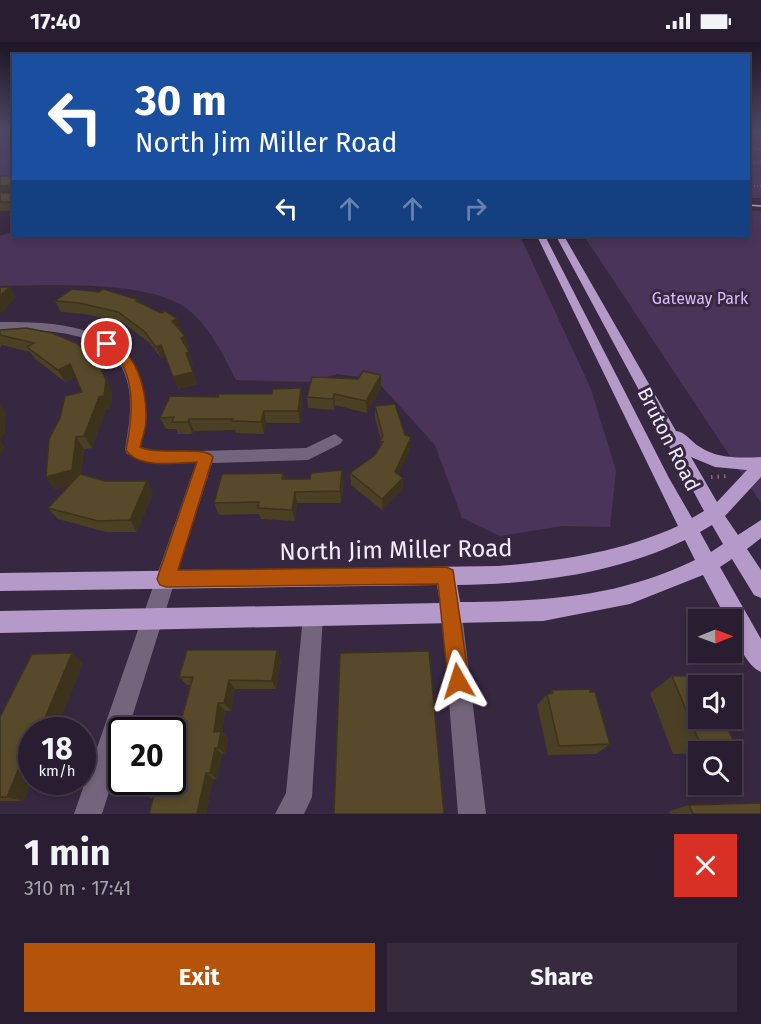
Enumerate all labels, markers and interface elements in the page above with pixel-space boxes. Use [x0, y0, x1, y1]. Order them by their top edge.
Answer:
text: 17:40 [30, 8, 81, 35]
text: 30 m [135, 76, 227, 126]
icon: left [36, 78, 114, 156]
text: North Jim Miller Road [135, 127, 397, 159]
icon: left [270, 192, 303, 225]
icon: ahead [333, 192, 366, 225]
icon: ahead [396, 192, 429, 225]
icon: right [459, 192, 492, 225]
park label: Gateway Park [652, 289, 749, 308]
pin [81, 318, 132, 369]
icon: arrive [90, 327, 123, 360]
street label: Bruton Road [633, 383, 705, 495]
street label: North Jim Miller Road [279, 534, 513, 566]
north arrow [688, 609, 742, 663]
map controls [688, 609, 742, 795]
position arrow [426, 649, 490, 713]
button: sound [688, 675, 742, 729]
speed limit sign: 20 [108, 717, 186, 795]
text: 18 [41, 731, 73, 767]
button: search [688, 741, 742, 795]
text: km/h [38, 762, 76, 780]
text: 1 min [24, 831, 111, 875]
button: close [674, 834, 737, 897]
text: 310 m · 17:41 [24, 876, 132, 900]
button: Exit [24, 943, 375, 1012]
button: Share [387, 943, 737, 1012]

